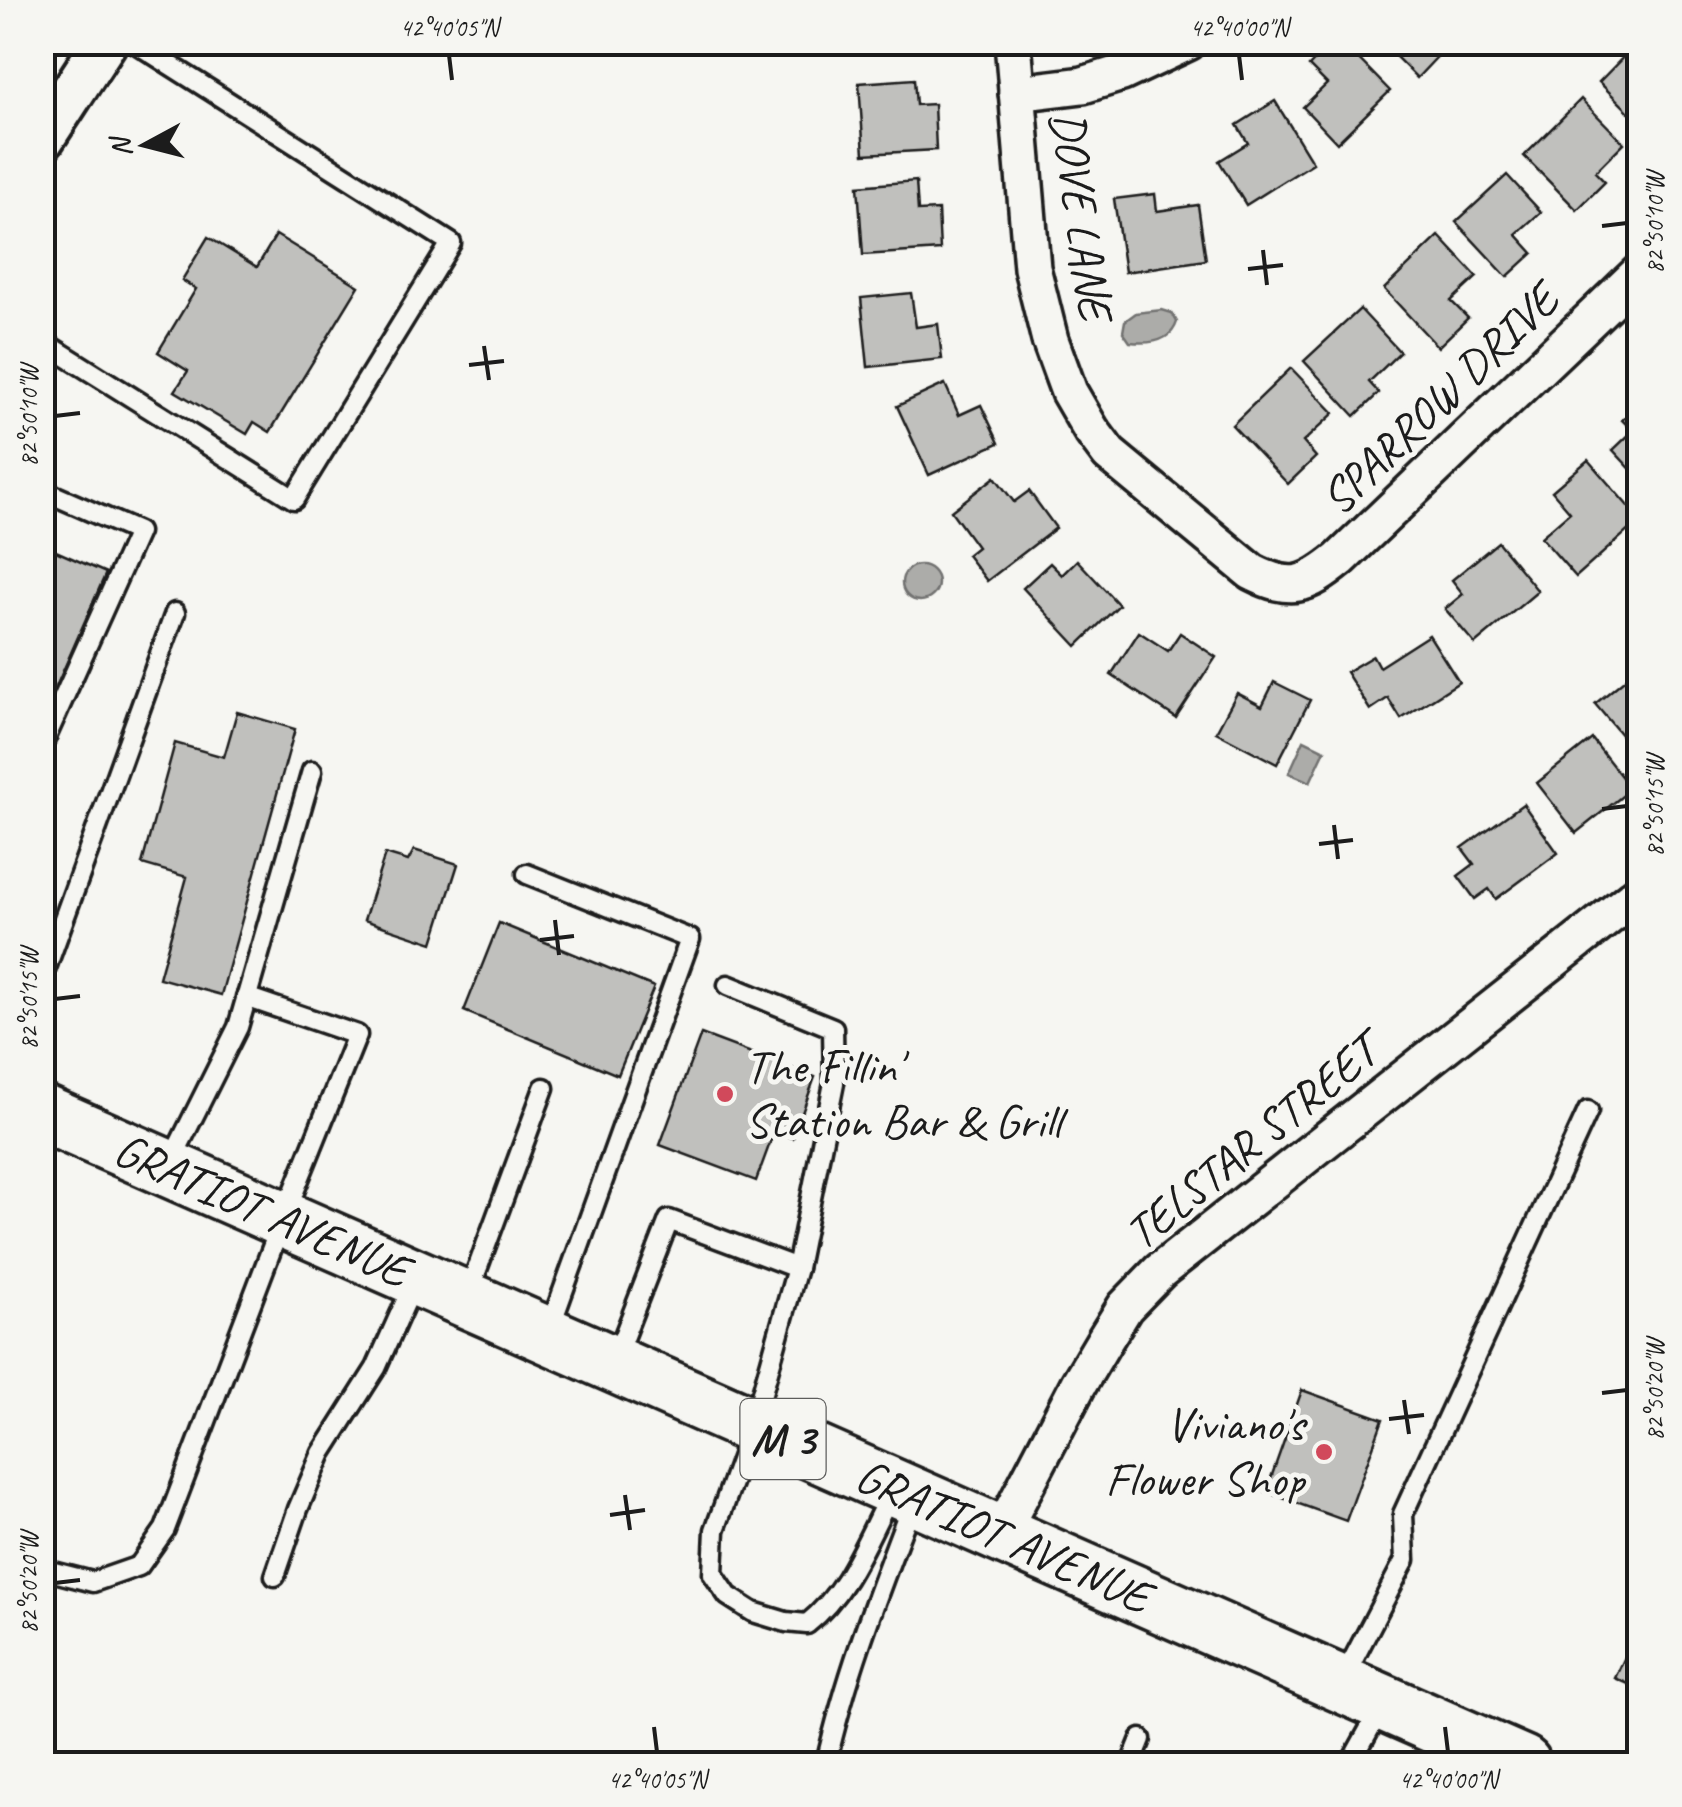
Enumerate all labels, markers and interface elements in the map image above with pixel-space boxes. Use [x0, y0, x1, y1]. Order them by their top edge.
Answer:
text: 42°40'05"N [400, 12, 502, 44]
text: 42°40'00"N [1190, 12, 1292, 44]
north arrow [95, 95, 195, 195]
street label: DOVE LANE [1038, 107, 1127, 328]
text: N [102, 133, 139, 159]
text: 82°50'10"W [1639, 168, 1671, 274]
street label: SPARROW DRIVE [1308, 267, 1574, 527]
text: 82°50'10"W [13, 361, 45, 467]
text: 82°50'15"W [1639, 751, 1671, 857]
text: 82°50'15"W [13, 944, 45, 1050]
street label: TELSTAR STREET [1112, 1014, 1399, 1262]
place label: The Fillin' Station Bar & Grill [745, 1036, 1069, 1151]
marker: The Fillin' Station Bar & Grill [714, 1083, 736, 1105]
street label: GRATIOT AVENUE [105, 1119, 423, 1303]
text: 82°50'20"W [1639, 1335, 1671, 1441]
place label: Viviano's Flower Shop [1105, 1394, 1309, 1509]
road number: M 3 [740, 1399, 826, 1479]
marker: Viviano's Flower Shop [1313, 1441, 1335, 1463]
street label: GRATIOT AVENUE [847, 1445, 1165, 1629]
text: 82°50'20"W [13, 1528, 45, 1634]
text: 42°40'05"N [608, 1764, 710, 1796]
text: 42°40'00"N [1399, 1764, 1501, 1796]

